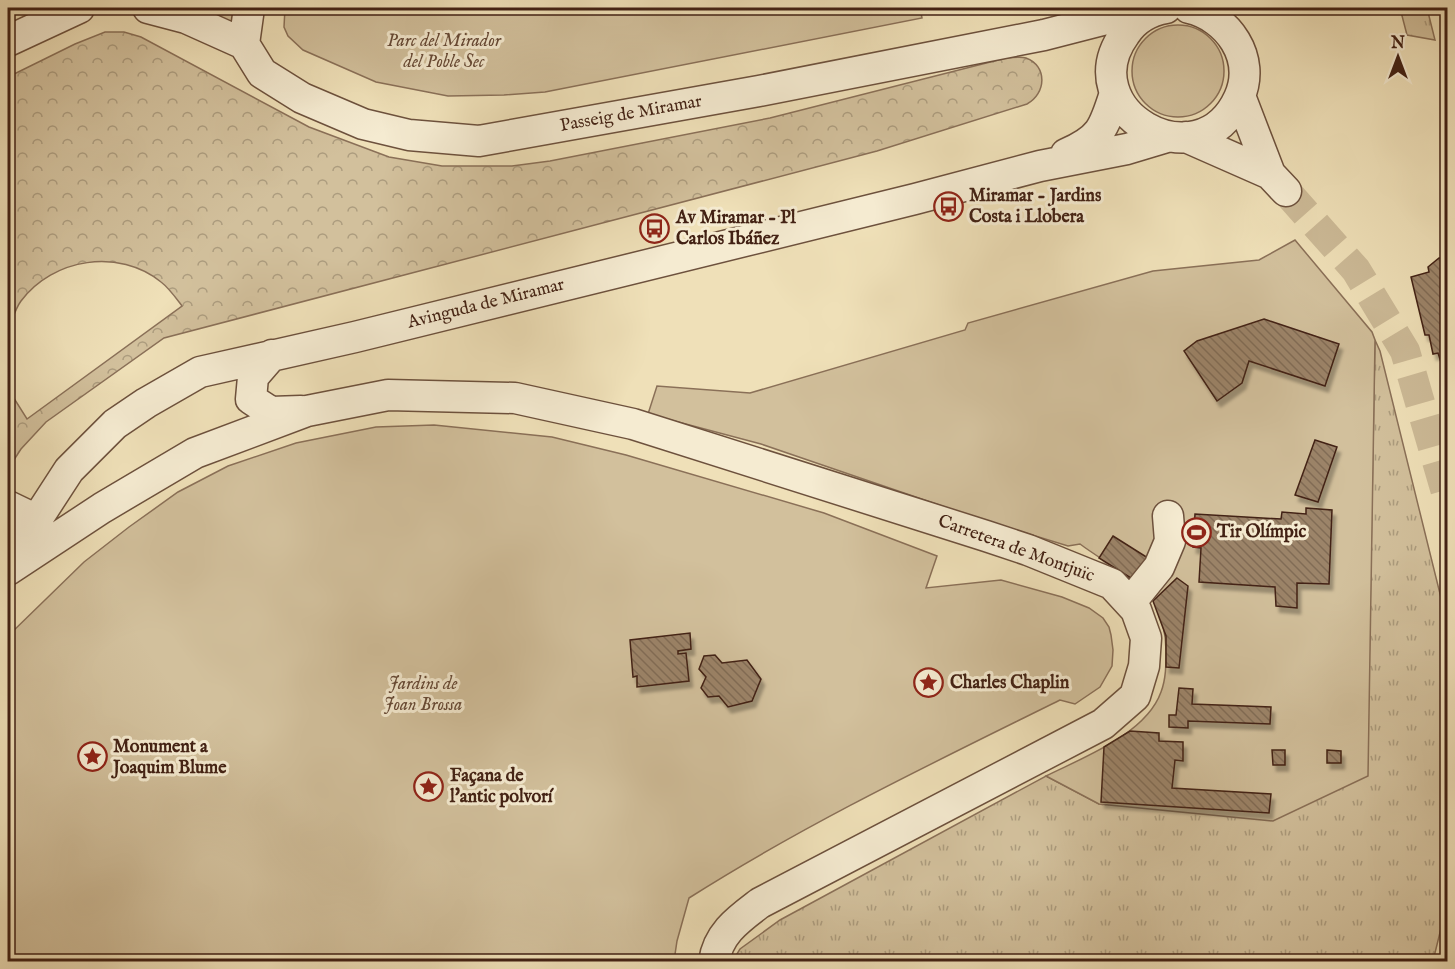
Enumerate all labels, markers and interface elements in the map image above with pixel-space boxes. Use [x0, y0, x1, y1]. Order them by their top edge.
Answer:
north arrow [1368, 27, 1428, 87]
park label: Parc del Mirador del Poble Sec [387, 30, 502, 74]
text: N [1390, 34, 1405, 54]
street label: Passeig de Miramar [558, 90, 704, 138]
place label: Miramar - Jardins Costa i Llobera [969, 185, 1102, 229]
bus stop icon: Miramar - Jardins Costa i Llobera [932, 190, 964, 222]
place label: Av Miramar - Pl Carlos Ibáñez [675, 207, 797, 251]
bus stop icon: Av Miramar - Pl Carlos Ibáñez [639, 212, 671, 244]
street label: Avinguda de Miramar [404, 273, 567, 335]
street label: Carretera de Montjuïc [935, 510, 1098, 588]
sports icon: Tir Olímpic [1180, 516, 1212, 548]
place label: Tir Olímpic [1216, 521, 1306, 544]
place icon: Charles Chaplin [913, 667, 945, 699]
place label: Charles Chaplin [950, 672, 1070, 695]
park label: Jardins de Joan Brossa [384, 673, 462, 717]
place label: Monument a Joaquim Blume [111, 736, 227, 780]
place icon: Monument a Joaquim Blume [76, 741, 108, 773]
place label: Façana de l'antic polvorí [449, 765, 555, 809]
place icon: Façana de l'antic polvorí [413, 770, 445, 802]

